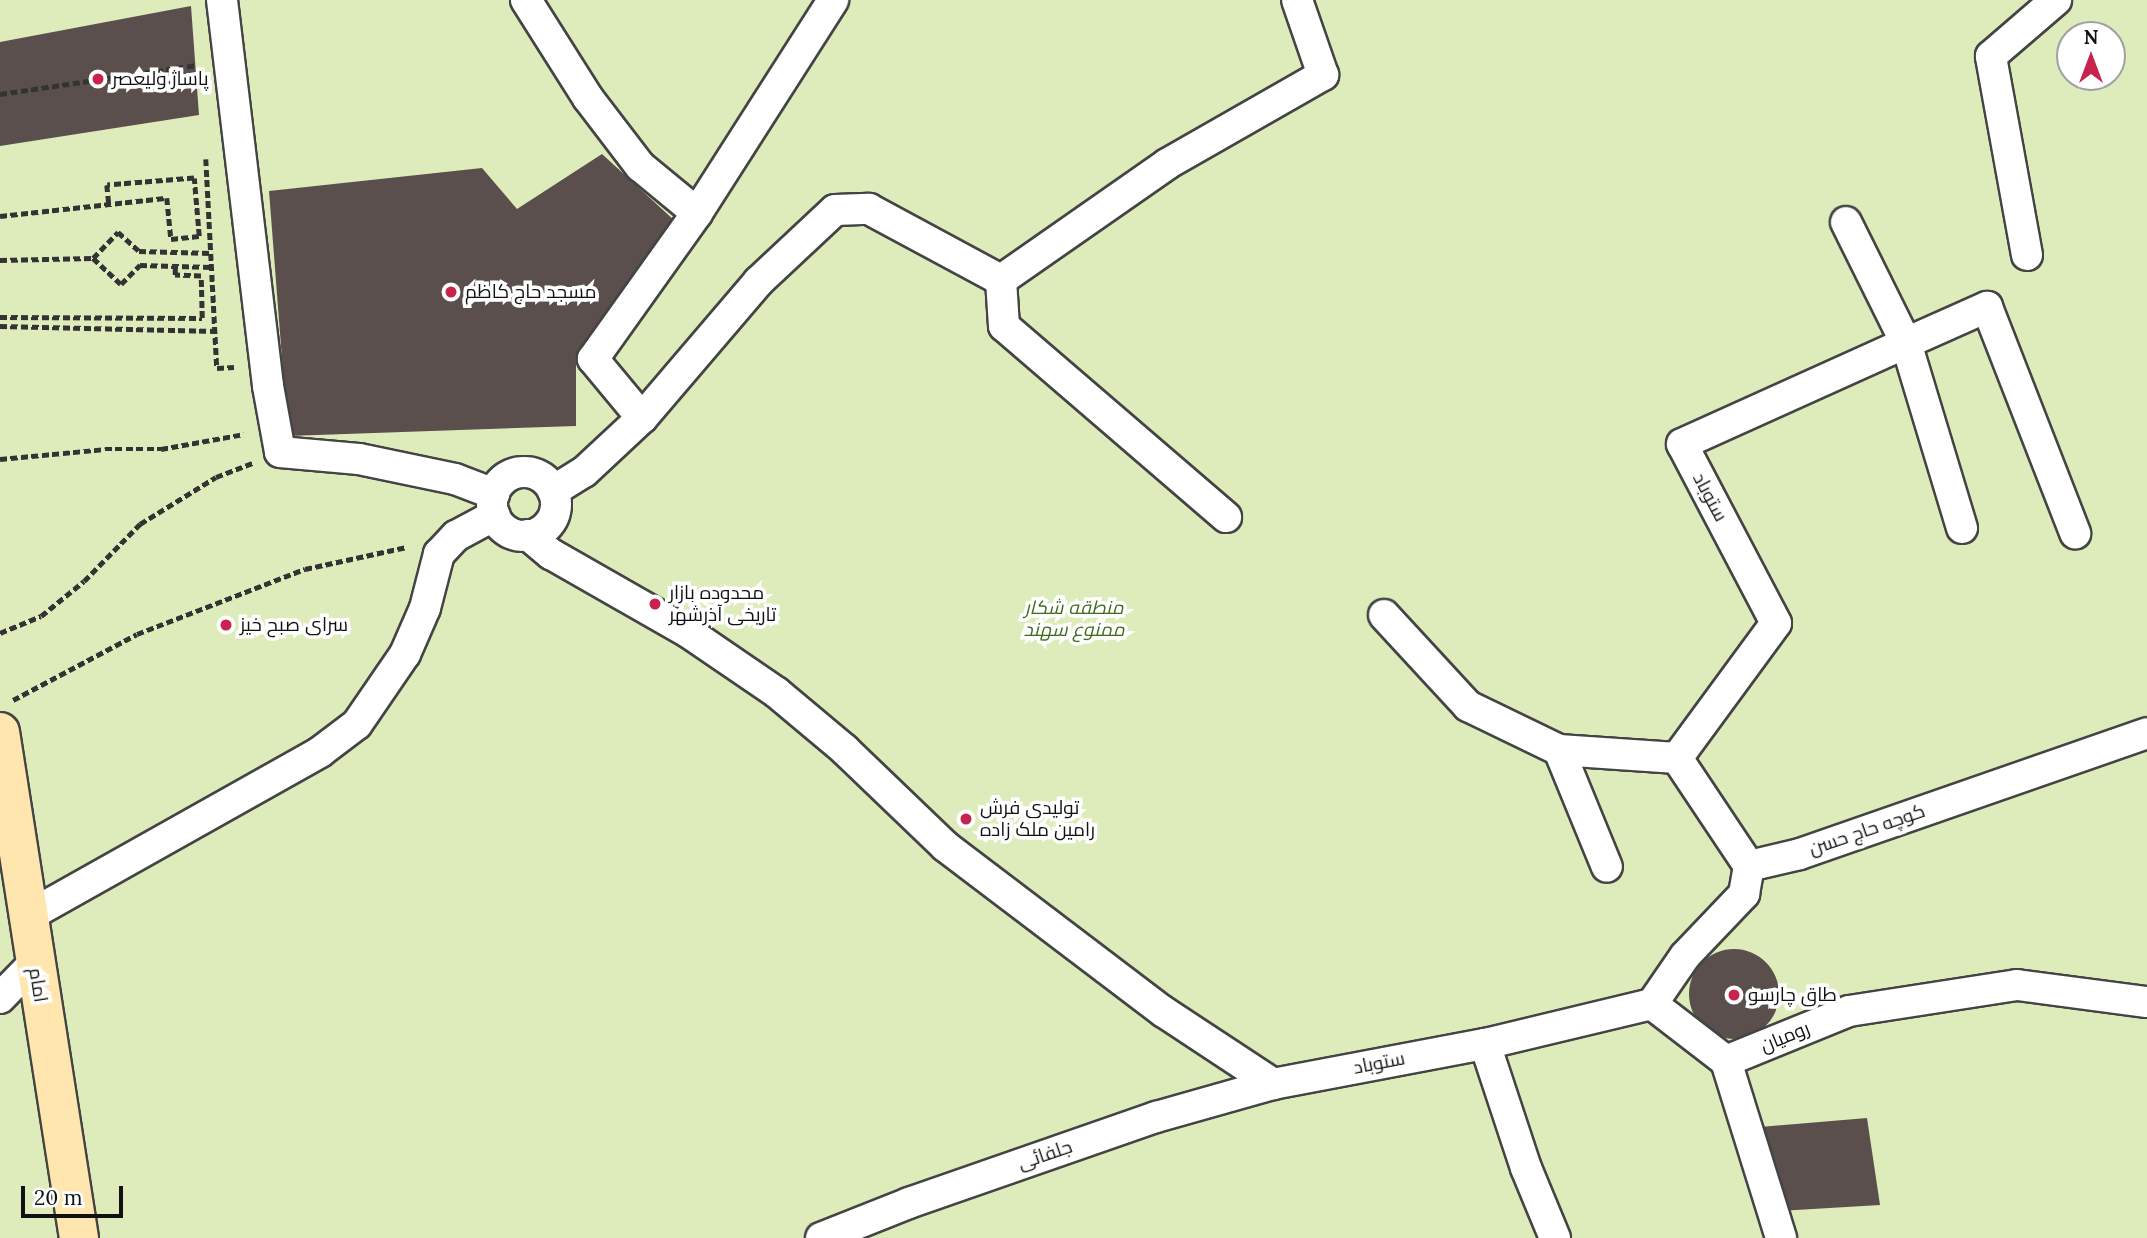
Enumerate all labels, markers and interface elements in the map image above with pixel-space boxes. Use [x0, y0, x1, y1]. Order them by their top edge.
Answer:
north arrow [2056, 21, 2126, 91]
text: N [2084, 25, 2098, 49]
place label: پاساژ ولیعصر [112, 68, 209, 90]
marker: پاساژ ولیعصر [90, 71, 106, 87]
place label: مسجد حاج کاظم [465, 281, 596, 303]
marker: مسجد حاج کاظم [443, 284, 459, 300]
street label: ستوباد [1688, 469, 1732, 525]
place label: محدوده بازار تاریخی آذرشهر [669, 582, 776, 626]
marker: محدوده بازار تاریخی آذرشهر [647, 596, 663, 612]
park label: منطقه شکار ممنوع سهند [1023, 597, 1125, 641]
place label: سرای صبح خیز [240, 614, 348, 636]
marker: سرای صبح خیز [218, 617, 234, 633]
place label: تولیدی فرش رامین ملک زاده [980, 797, 1095, 841]
street label: کوچه حاج حسن [1806, 799, 1928, 861]
marker: تولیدی فرش رامین ملک زاده [958, 811, 974, 827]
street label: امام [24, 966, 52, 1004]
place label: طاق چارسو [1748, 984, 1837, 1006]
marker: طاق چارسو [1726, 987, 1742, 1003]
street label: رومیان [1757, 1017, 1813, 1057]
street label: ستوباد [1351, 1047, 1407, 1079]
street label: جلفائی [1015, 1135, 1075, 1175]
scale bar [24, 1172, 126, 1216]
text: 20 m [34, 1184, 83, 1211]

